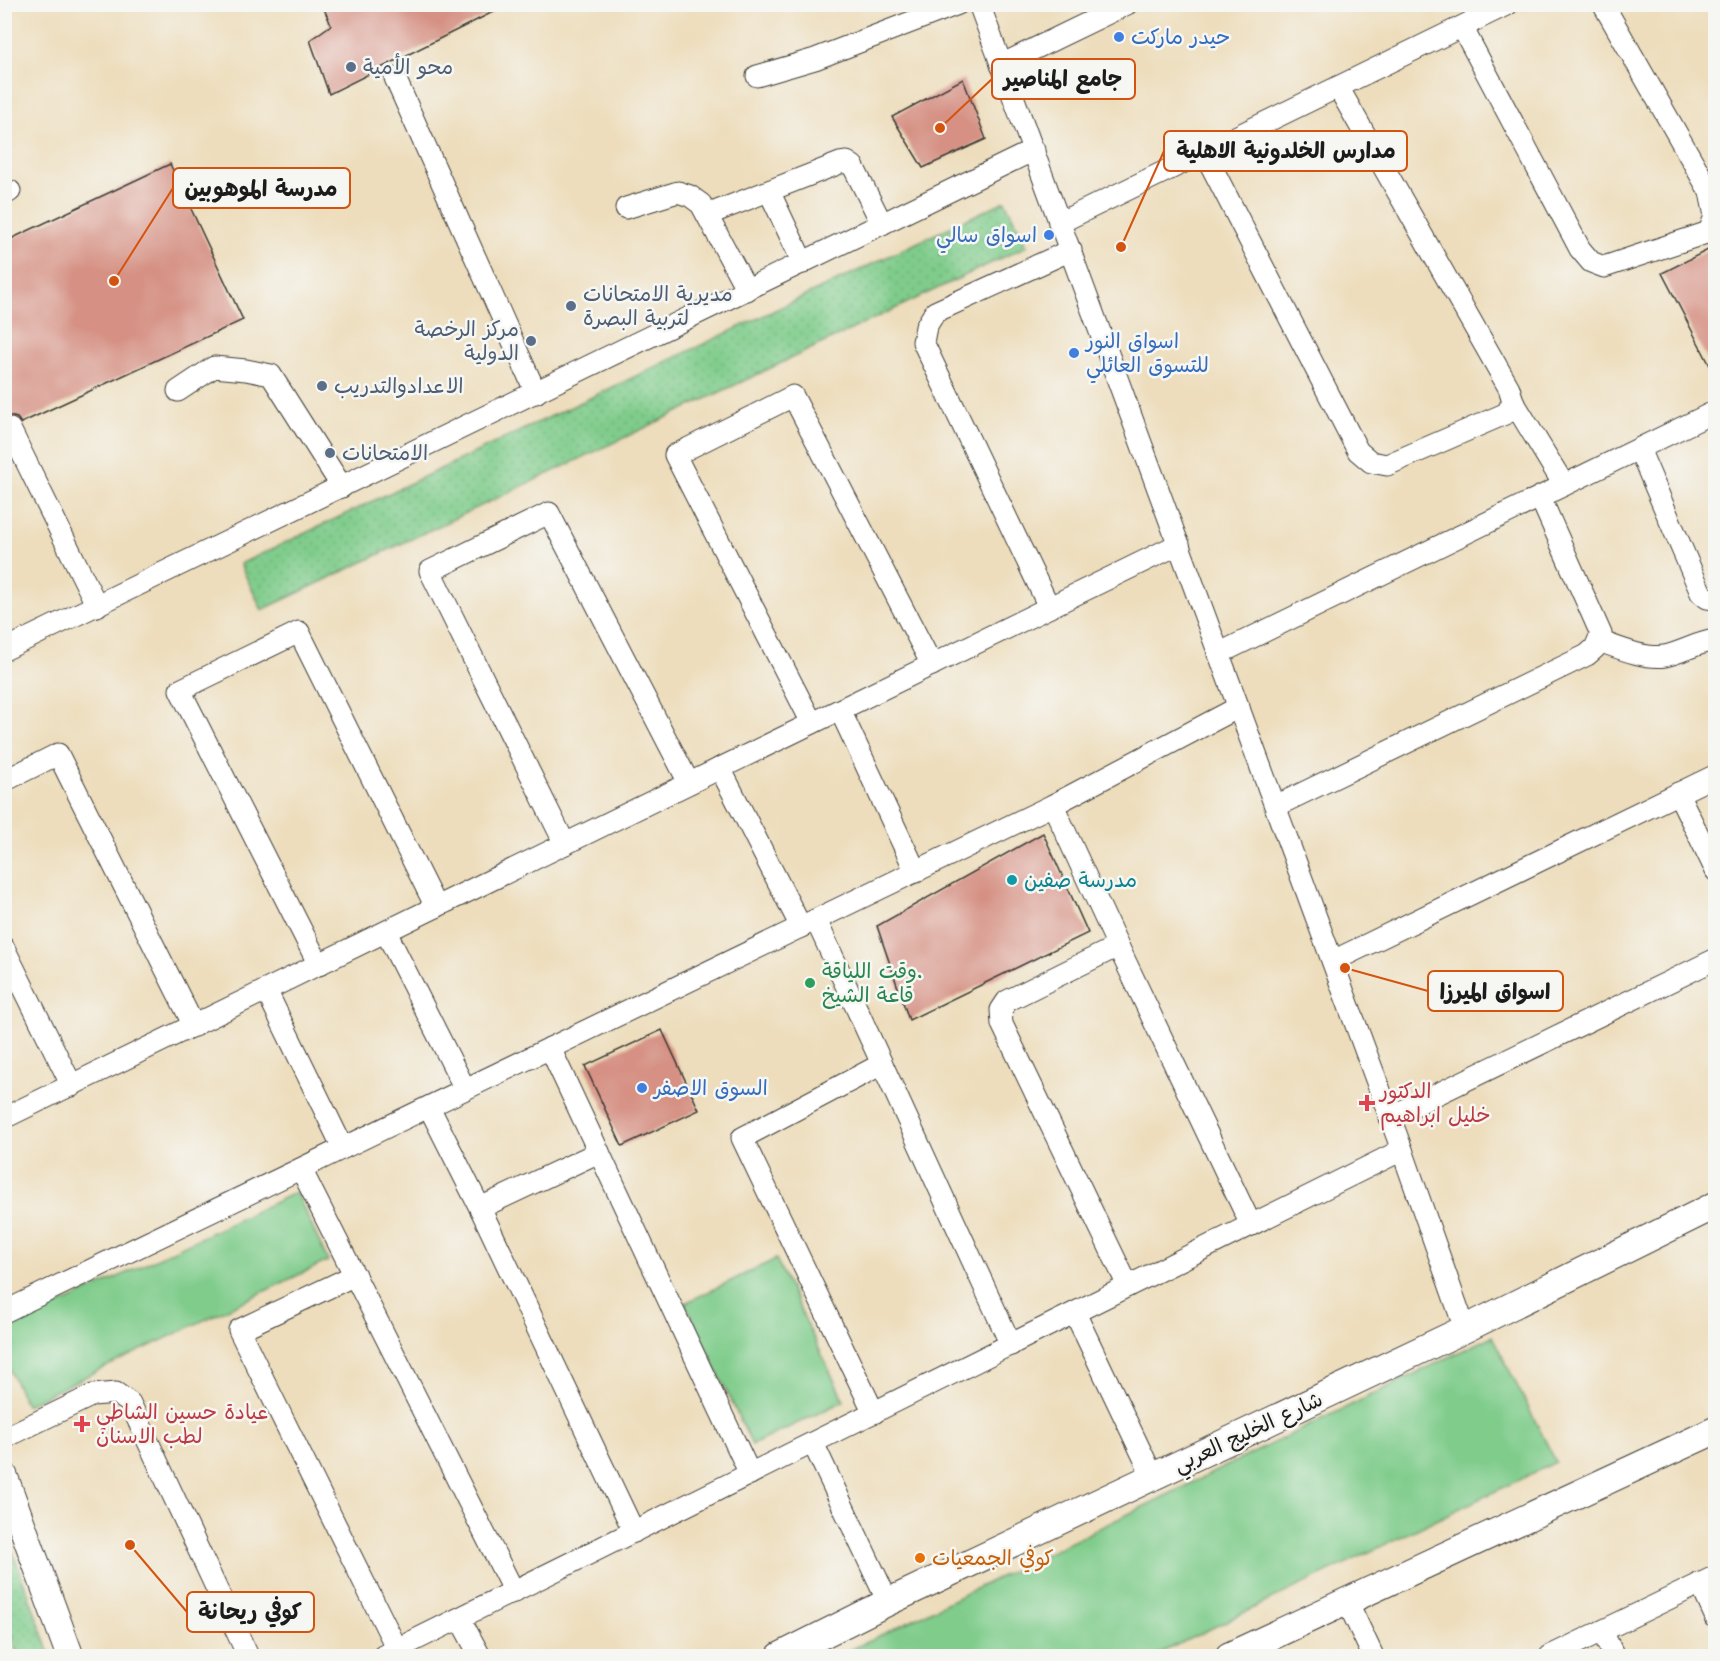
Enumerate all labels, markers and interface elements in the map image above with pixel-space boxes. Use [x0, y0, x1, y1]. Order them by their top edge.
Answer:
place label: حيدر ماركت [1131, 23, 1230, 51]
marker: حيدر ماركت [1112, 30, 1126, 44]
place label: محو الأمية [363, 53, 453, 81]
callout: جامع المناصير [992, 59, 1135, 99]
marker: محو الأمية [344, 60, 358, 74]
text: جامع المناصير [1002, 64, 1122, 94]
callout: مدارس الخلدونية الاهلية [1164, 131, 1407, 171]
text: مدارس الخلدونية الاهلية [1176, 136, 1396, 166]
callout: مدرسة الموهوبين [173, 168, 350, 208]
text: مدرسة الموهوبين [184, 174, 338, 203]
place label: اسواق سالي [936, 221, 1037, 254]
marker: اسواق سالي [1042, 228, 1056, 242]
place label: مديرية الامتحانات لتربية البصرة [583, 280, 733, 332]
marker: مديرية الامتحانات لتربية البصرة [564, 299, 578, 313]
place label: مركز الرخصة الدولية [414, 315, 519, 367]
place label: اسواق النور للتسوق العائلي [1084, 327, 1209, 384]
marker: مركز الرخصة الدولية [524, 334, 538, 348]
marker: اسواق النور للتسوق العائلي [1067, 346, 1081, 360]
place label: الاعدادوالتدريب [334, 372, 463, 400]
marker: الاعدادوالتدريب [315, 379, 329, 393]
place label: الامتحانات [342, 439, 428, 467]
marker: الامتحانات [323, 446, 337, 460]
place label: مدرسة صفين [1024, 866, 1137, 894]
marker: مدرسة صفين [1005, 873, 1019, 887]
place label: وقت اللياقة. قاعة الشيخ [822, 957, 922, 1009]
callout: اسواق الميرزا [1428, 971, 1563, 1011]
marker: وقت اللياقة. قاعة الشيخ [803, 976, 817, 990]
text: اسواق الميرزا [1439, 977, 1551, 1006]
place label: السوق الاصفر [652, 1074, 768, 1102]
place label: الدكتور خليل ابراهيم [1378, 1077, 1491, 1131]
marker: السوق الاصفر [635, 1081, 649, 1095]
marker: الدكتور خليل ابراهيم [1358, 1094, 1376, 1112]
street label: شارع الخليج العربي [1169, 1385, 1329, 1483]
place label: عيادة حسين الشاطي لطب الاسنان [96, 1398, 268, 1450]
marker: عيادة حسين الشاطي لطب الاسنان [73, 1415, 91, 1433]
place label: كوفي الجمعيات [932, 1544, 1054, 1573]
marker: كوفي الجمعيات [913, 1551, 927, 1565]
callout: كوفي ريحانة [187, 1592, 314, 1632]
text: كوفي ريحانة [198, 1596, 302, 1628]

